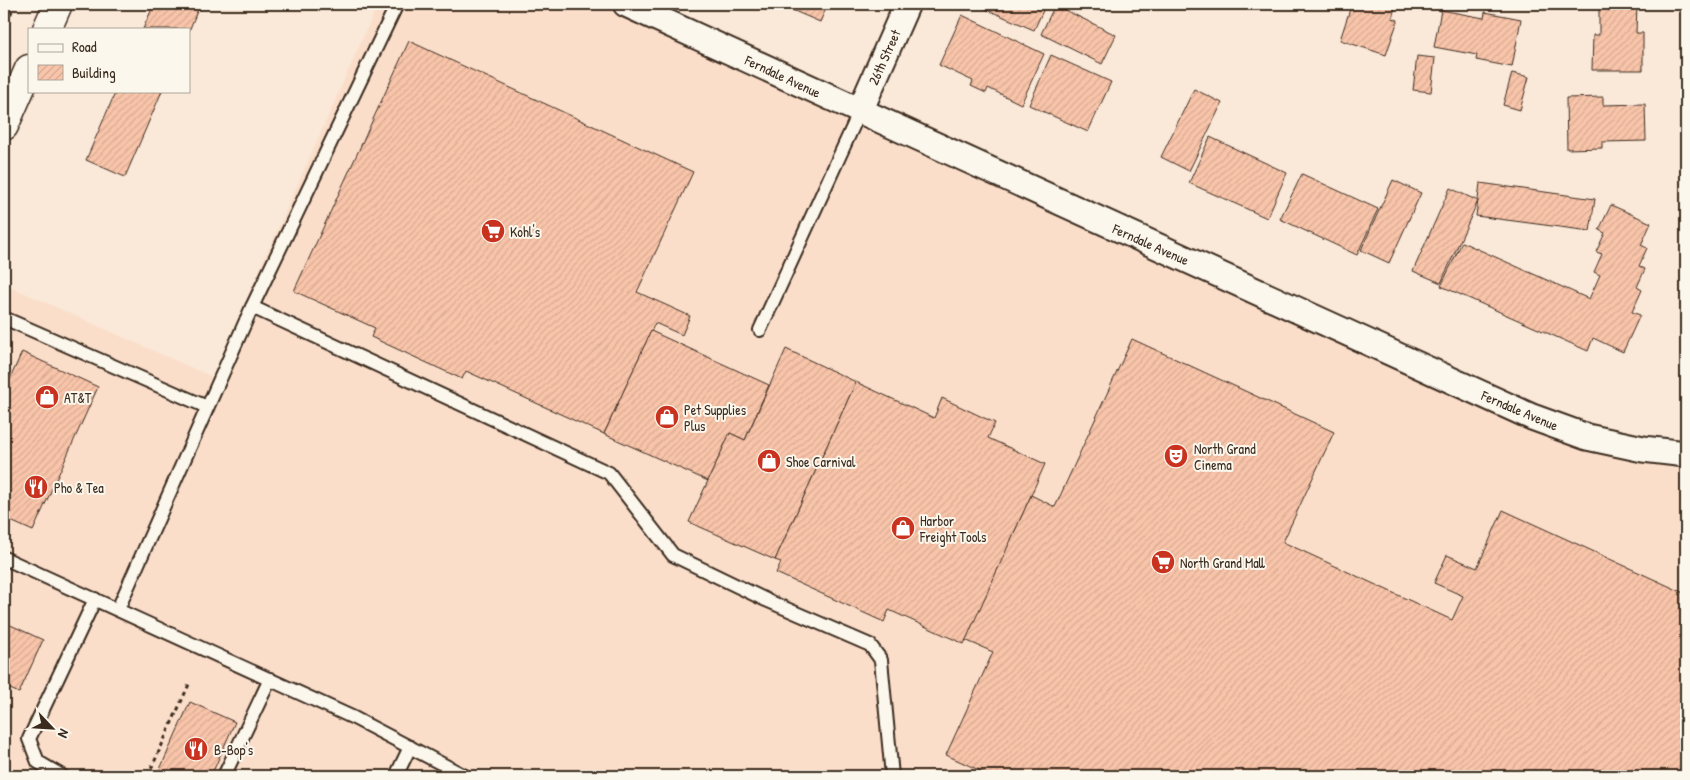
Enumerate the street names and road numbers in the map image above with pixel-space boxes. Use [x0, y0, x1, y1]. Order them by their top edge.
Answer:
street label: 26th Street [863, 26, 905, 88]
street label: Ferndale Avenue [741, 50, 824, 102]
street label: Ferndale Avenue [1109, 218, 1192, 269]
street label: Ferndale Avenue [1478, 385, 1562, 435]

